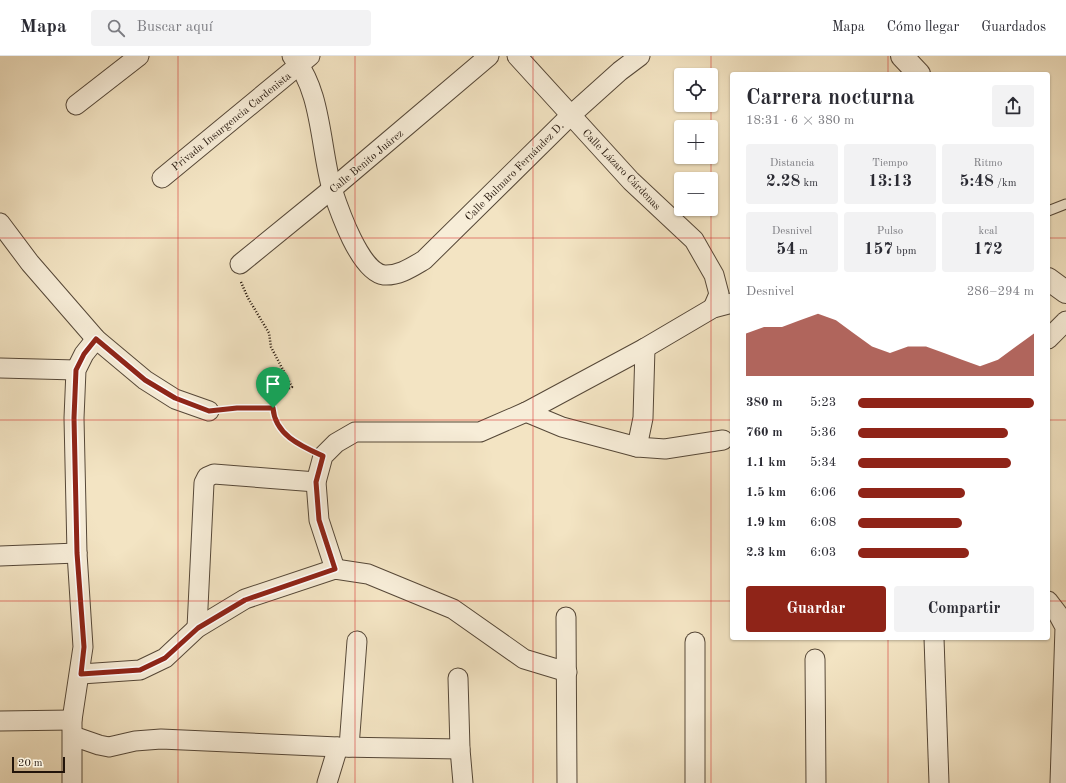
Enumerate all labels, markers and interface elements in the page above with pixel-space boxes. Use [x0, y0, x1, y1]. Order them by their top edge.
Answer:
search box [91, 10, 371, 46]
icon: search [105, 17, 127, 39]
text: Mapa [20, 18, 67, 37]
text: Buscar aquí [137, 20, 213, 35]
text: Mapa [832, 20, 865, 34]
text: Cómo llegar [887, 20, 959, 34]
text: Guardados [981, 20, 1046, 34]
map controls [674, 68, 718, 216]
button: locate [674, 68, 718, 112]
street label: Privada Insurgencia Cardenista [170, 70, 294, 174]
button: share [992, 85, 1034, 127]
text: Carrera nocturna [746, 87, 915, 109]
text: 18:31 · 6 × 380 m [746, 114, 854, 127]
button: + [674, 120, 718, 164]
street label: Calle Bulmaro Fernández D. [464, 121, 566, 223]
street label: Calle Benito Juárez [328, 128, 406, 196]
street label: Calle Lázaro Cárdenas [580, 128, 662, 213]
text: Distancia [770, 158, 814, 169]
text: Tiempo [872, 158, 908, 169]
text: Ritmo [974, 158, 1002, 169]
button: − [674, 172, 718, 216]
text: 2.28 [766, 173, 800, 190]
text: 13:13 [868, 173, 912, 190]
text: 5:48 [960, 173, 994, 190]
text: km [800, 178, 818, 189]
text: /km [994, 178, 1016, 189]
text: Desnivel [772, 226, 812, 237]
text: Pulso [877, 226, 903, 237]
text: kcal [979, 226, 997, 237]
text: 54 [776, 241, 796, 258]
text: 157 [864, 241, 893, 258]
text: 172 [973, 241, 1003, 258]
text: m [796, 246, 808, 257]
text: bpm [893, 246, 916, 257]
text: Desnivel [746, 285, 794, 298]
text: 286–294 m [967, 285, 1034, 298]
pin [256, 367, 290, 408]
icon: arrive [262, 373, 284, 395]
text: 380 m [746, 396, 783, 409]
text: 5:23 [810, 396, 836, 409]
text: 760 m [746, 426, 783, 439]
text: 5:36 [810, 426, 836, 439]
text: 1.1 km [746, 456, 786, 469]
text: 5:34 [810, 456, 836, 469]
text: 1.5 km [746, 486, 786, 499]
text: 6:06 [810, 486, 836, 499]
text: 1.9 km [746, 516, 786, 529]
text: 6:08 [810, 516, 836, 529]
text: 2.3 km [746, 546, 786, 559]
text: 6:03 [810, 546, 836, 559]
button: Guardar [746, 586, 886, 632]
button: Compartir [894, 586, 1034, 632]
scale bar [12, 755, 65, 774]
text: 20 m [18, 758, 43, 769]

